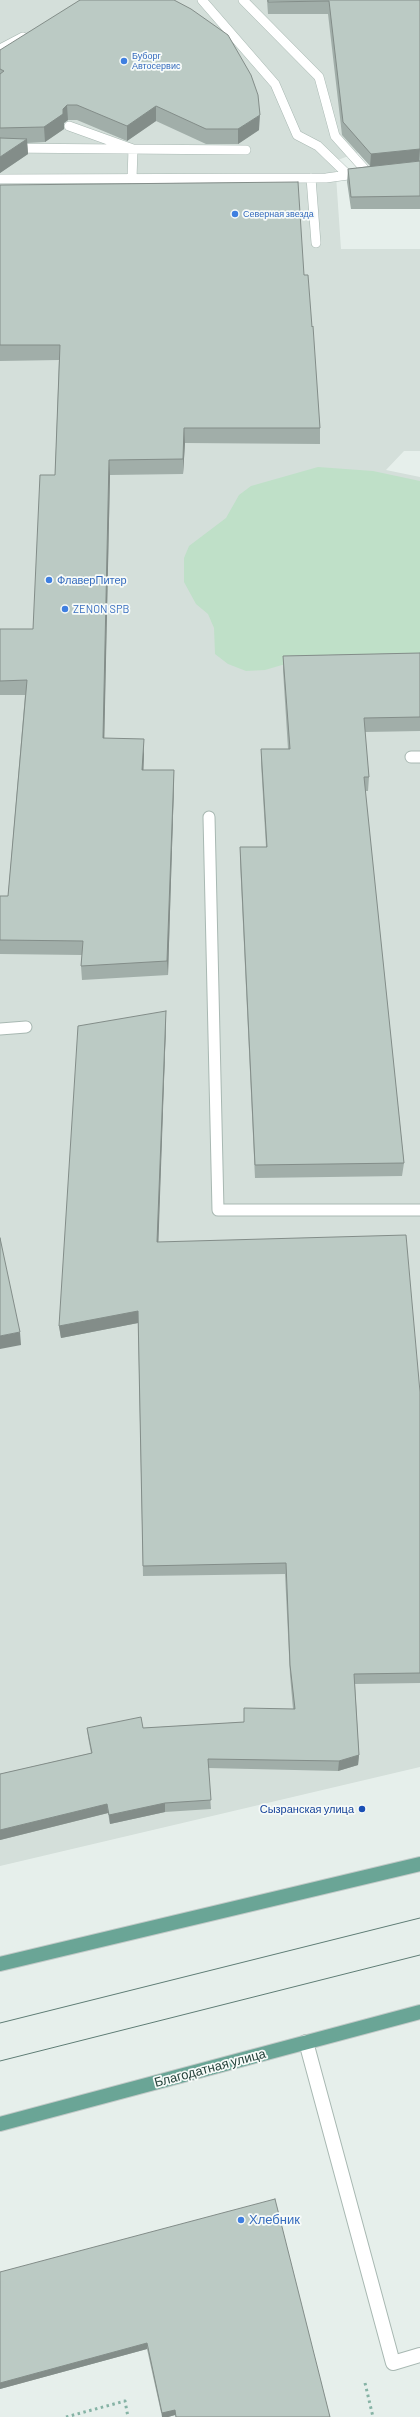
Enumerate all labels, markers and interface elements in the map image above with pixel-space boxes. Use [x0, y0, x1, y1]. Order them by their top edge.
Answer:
place label: Буборг Автосервис [132, 51, 180, 72]
marker: Буборг Автосервис [119, 56, 129, 66]
marker: Северная звезда [230, 209, 240, 219]
place label: Северная звезда [243, 209, 314, 219]
place label: ФлаверПитер [57, 573, 127, 587]
marker: ФлаверПитер [44, 575, 54, 585]
place label: ZENON SPB [73, 602, 129, 616]
marker: ZENON SPB [60, 604, 70, 614]
place label: Сызранская улица [260, 1802, 354, 1816]
marker: Сызранская улица [357, 1804, 367, 1814]
street label: Благодатная улица [153, 2046, 267, 2090]
place label: Хлебник [249, 2212, 300, 2228]
marker: Хлебник [236, 2215, 246, 2225]

